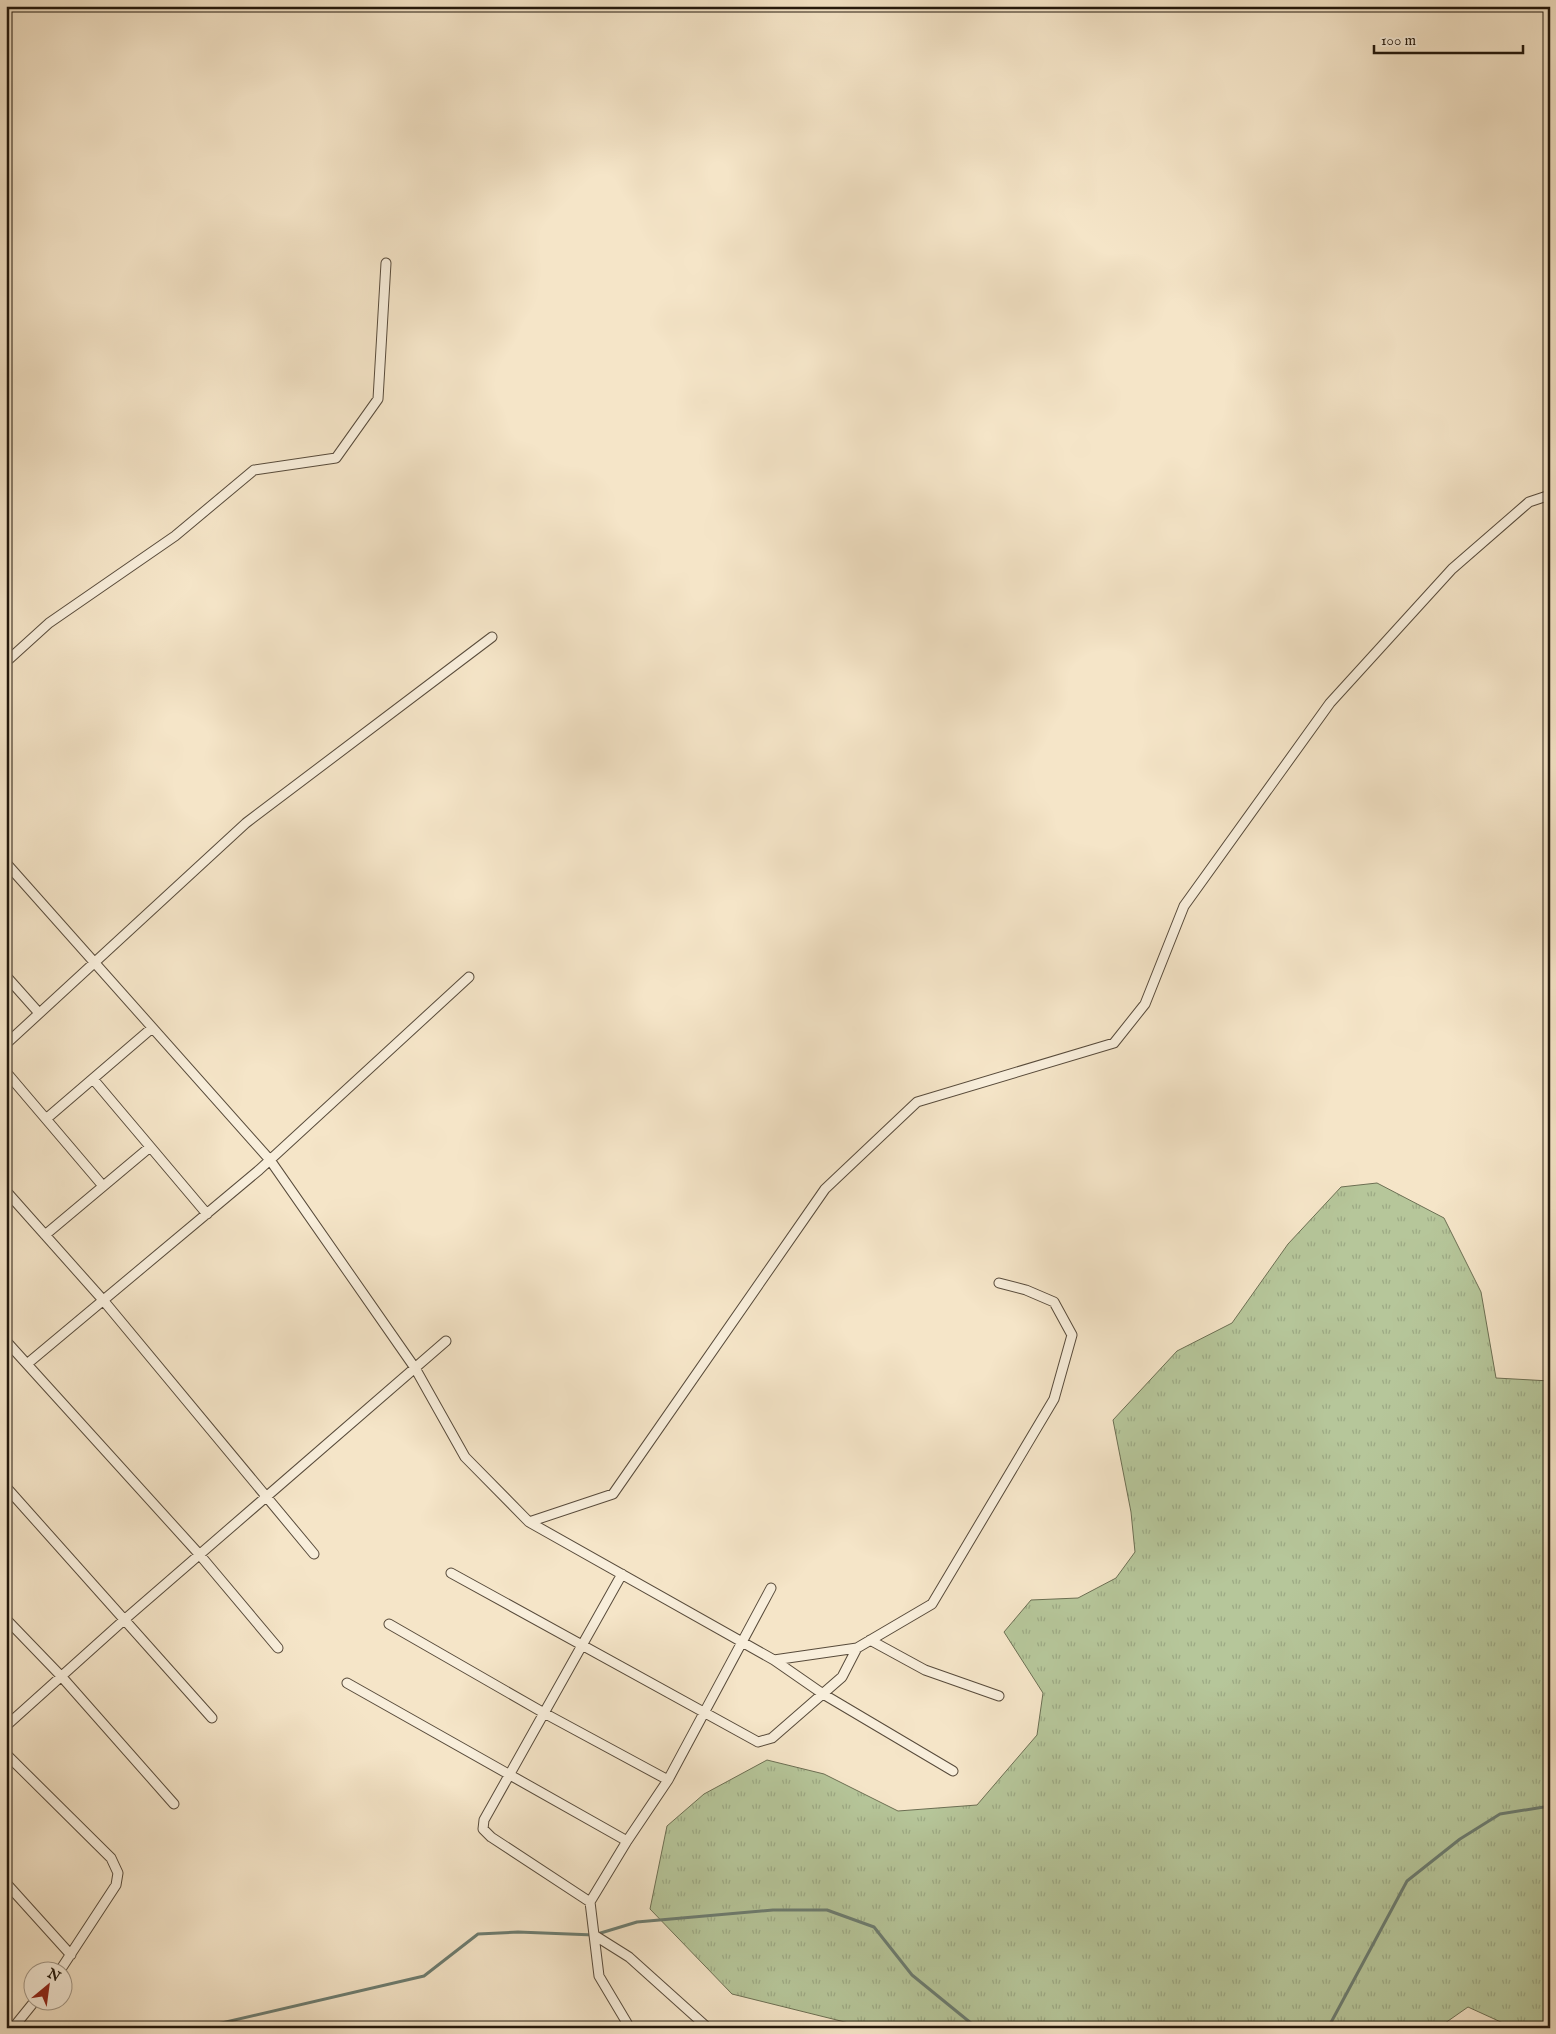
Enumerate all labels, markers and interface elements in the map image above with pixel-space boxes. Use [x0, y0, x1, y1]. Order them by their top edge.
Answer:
scale bar [1374, 22, 1522, 54]
text: 100 m [1381, 31, 1417, 50]
north arrow [22, 1962, 72, 2012]
text: N [43, 1964, 63, 1986]

